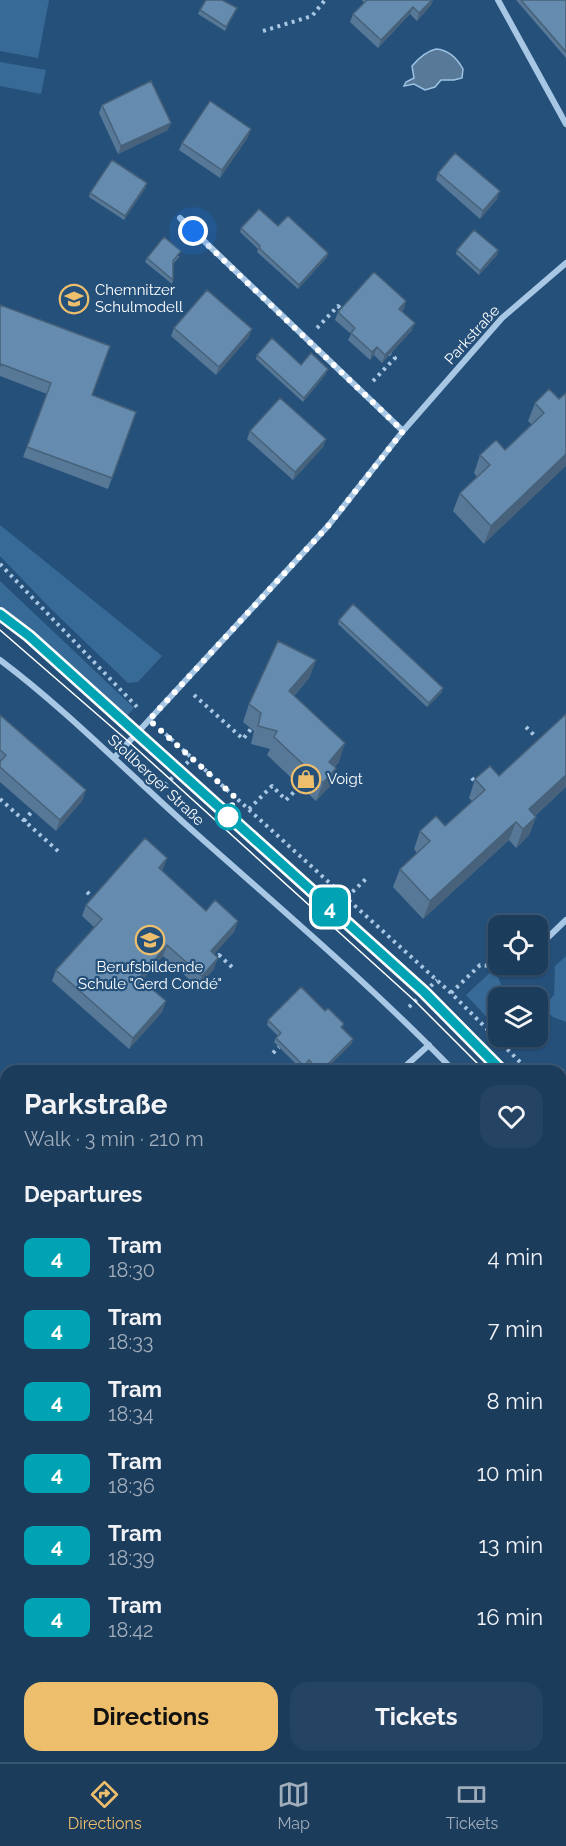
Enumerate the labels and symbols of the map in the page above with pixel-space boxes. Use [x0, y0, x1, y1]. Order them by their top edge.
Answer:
your location [178, 216, 208, 246]
place label: Chemnitzer Schulmodell [95, 281, 184, 316]
school or university icon: Chemnitzer Schulmodell [58, 283, 90, 315]
street label: Parkstraße [441, 302, 503, 368]
street label: Stollberger Straße [104, 731, 208, 829]
shop icon: Voigt [290, 763, 322, 795]
place label: Voigt [327, 770, 363, 788]
unlabelled marker [215, 804, 241, 830]
line badge: 4 [310, 888, 350, 926]
school or university icon: Berufsbildende Schule "Gerd Condé" [134, 924, 166, 956]
place label: Berufsbildende Schule "Gerd Condé" [78, 958, 222, 993]

